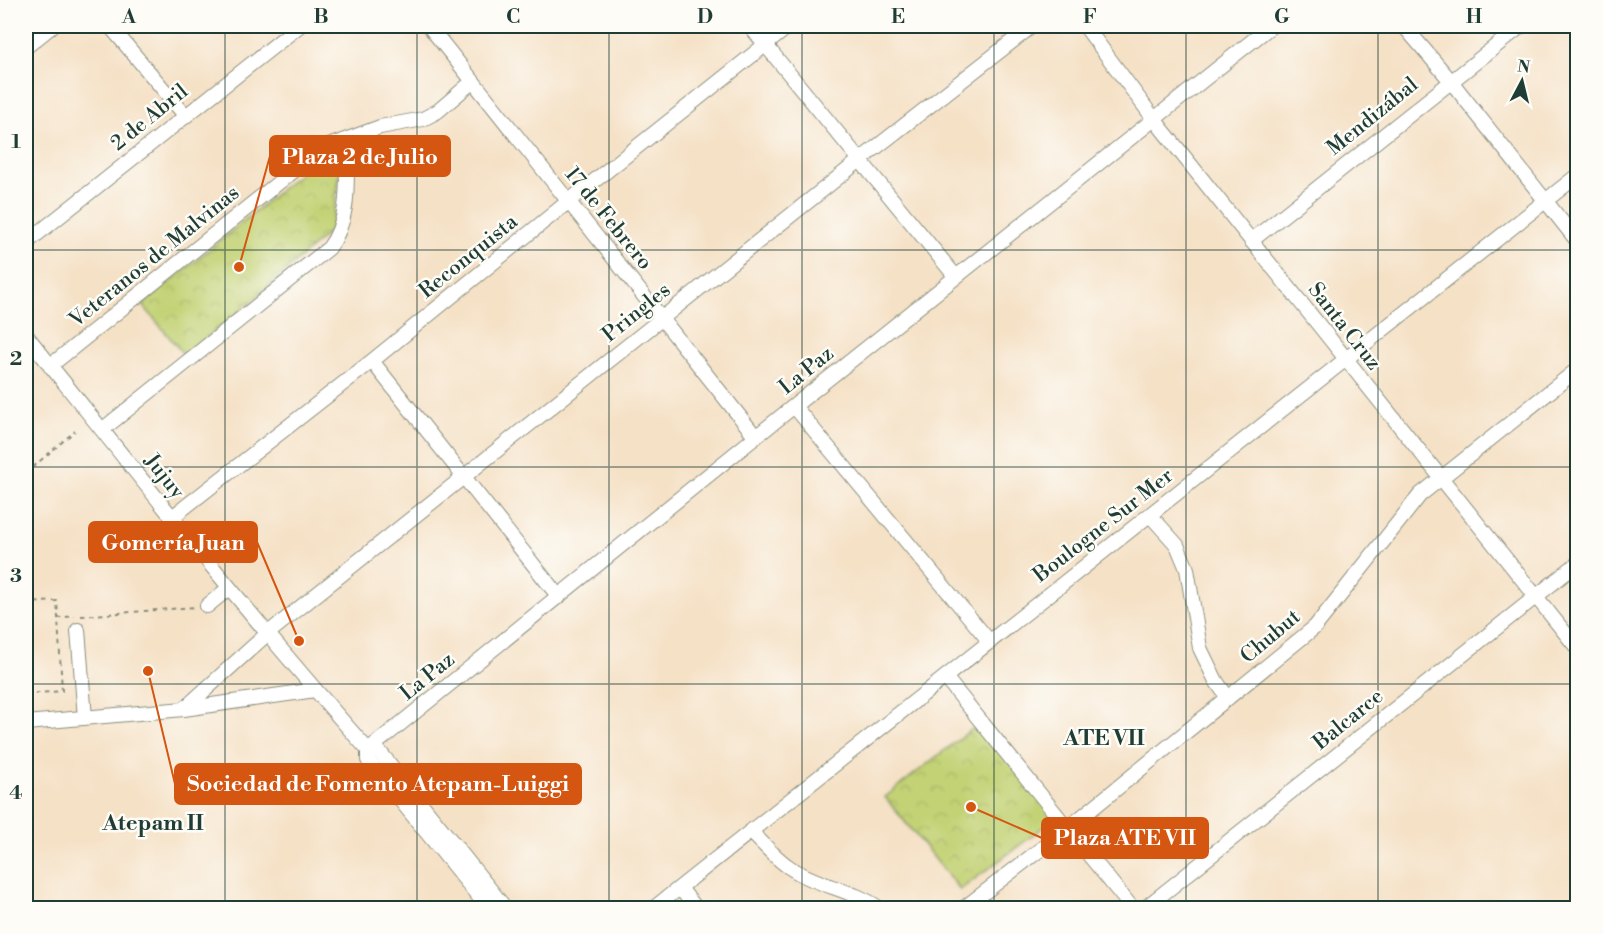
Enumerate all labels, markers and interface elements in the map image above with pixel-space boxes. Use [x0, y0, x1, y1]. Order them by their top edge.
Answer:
text: A [121, 5, 137, 30]
text: B [313, 5, 329, 30]
text: C [506, 5, 520, 30]
text: D [697, 5, 713, 30]
text: E [891, 5, 905, 30]
text: F [1083, 5, 1097, 30]
text: G [1274, 5, 1290, 30]
text: H [1466, 5, 1483, 30]
north arrow [1492, 51, 1552, 111]
text: N [1516, 56, 1532, 78]
street label: Mendizábal [1322, 72, 1424, 162]
street label: 2 de Abril [106, 79, 193, 157]
text: 1 [11, 130, 21, 155]
callout: Plaza 2 de Julio [270, 136, 450, 176]
text: Plaza 2 de Julio [282, 144, 438, 171]
street label: 17 de Febrero [559, 162, 658, 275]
street label: Veteranos de Malvinas [64, 180, 245, 334]
street label: Reconquista [414, 209, 524, 304]
street label: Pringles [597, 277, 676, 348]
street label: Santa Cruz [1302, 278, 1386, 376]
street label: La Paz [774, 341, 839, 401]
text: 2 [10, 347, 22, 372]
street label: Jujuy [138, 448, 190, 505]
street label: Boulogne Sur Mer [1028, 463, 1179, 589]
callout: Gomería Juan [89, 522, 257, 562]
text: Gomería Juan [101, 530, 245, 557]
text: 3 [10, 564, 22, 589]
street label: Chubut [1235, 604, 1306, 669]
street label: La Paz [395, 647, 460, 707]
street label: Balcarce [1307, 684, 1389, 757]
district label: ATE VII [1062, 725, 1145, 752]
callout: Sociedad de Fomento Atepam-Luiggi [175, 764, 581, 804]
text: Sociedad de Fomento Atepam-Luiggi [187, 771, 569, 798]
text: 4 [9, 781, 23, 806]
district label: Atepam II [101, 810, 204, 837]
callout: Plaza ATE VII [1042, 818, 1208, 858]
text: Plaza ATE VII [1054, 825, 1196, 852]

